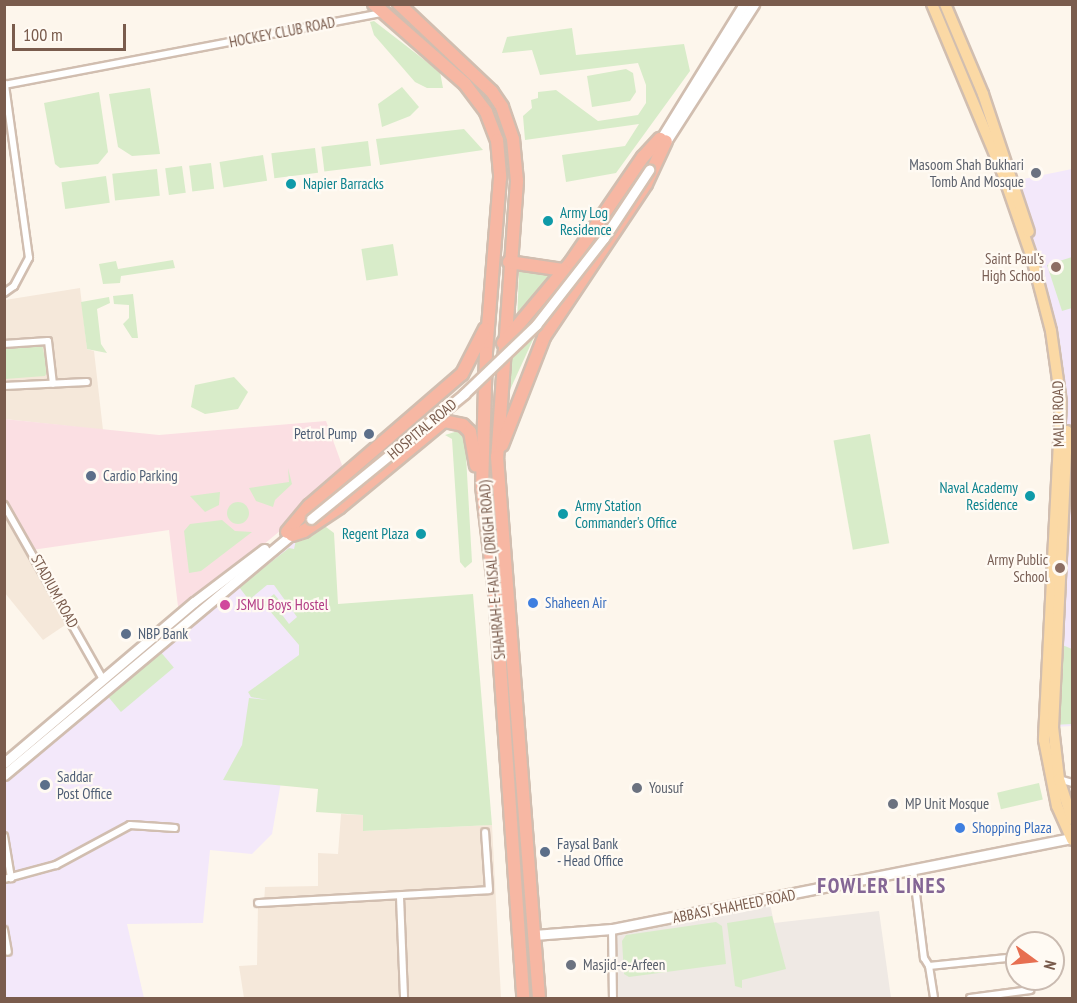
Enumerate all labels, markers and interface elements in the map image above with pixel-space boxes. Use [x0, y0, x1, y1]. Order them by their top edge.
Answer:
scale bar [15, 12, 129, 50]
street label: HOCKEY CLUB ROAD [227, 13, 337, 51]
text: 100 m [23, 23, 63, 46]
place label: Masoom Shah Bukhari Tomb And Mosque [909, 155, 1024, 190]
marker: Masoom Shah Bukhari Tomb And Mosque [1029, 166, 1043, 180]
place label: Napier Barracks [303, 175, 384, 193]
marker: Napier Barracks [284, 177, 298, 191]
place label: Army Log Residence [560, 203, 612, 238]
marker: Army Log Residence [541, 214, 555, 228]
place label: Saint Paul's High School [982, 249, 1044, 284]
marker: Saint Paul's High School [1049, 260, 1063, 274]
street label: MALIR ROAD [1048, 381, 1068, 447]
street label: HOSPITAL ROAD [384, 395, 460, 463]
place label: Petrol Pump [294, 425, 357, 443]
marker: Petrol Pump [362, 427, 376, 441]
place label: Cardio Parking [103, 467, 178, 485]
marker: Cardio Parking [84, 469, 98, 483]
place label: Naval Academy Residence [939, 478, 1018, 513]
street label: SHAHRAH-E-FAISAL (DRIGH ROAD) [475, 479, 509, 661]
marker: Naval Academy Residence [1023, 489, 1037, 503]
place label: Army Station Commander's Office [575, 496, 677, 531]
marker: Army Station Commander's Office [556, 507, 570, 521]
place label: Regent Plaza [342, 525, 409, 543]
marker: Regent Plaza [414, 527, 428, 541]
place label: Army Public School [987, 550, 1048, 585]
street label: STADIUM ROAD [27, 551, 83, 631]
marker: Army Public School [1053, 561, 1067, 575]
place label: Shaheen Air [545, 594, 607, 612]
place label: JSMU Boys Hostel [237, 596, 328, 614]
marker: Shaheen Air [526, 596, 540, 610]
marker: JSMU Boys Hostel [218, 598, 232, 612]
place label: NBP Bank [138, 625, 189, 643]
marker: NBP Bank [119, 627, 133, 641]
place label: Saddar Post Office [57, 767, 112, 802]
marker: Saddar Post Office [38, 778, 52, 792]
place label: Yousuf [649, 779, 683, 797]
marker: Yousuf [630, 781, 644, 795]
place label: MP Unit Mosque [905, 795, 990, 813]
marker: MP Unit Mosque [886, 797, 900, 811]
place label: Shopping Plaza [972, 819, 1052, 837]
marker: Shopping Plaza [953, 821, 967, 835]
place label: Faysal Bank - Head Office [557, 834, 624, 869]
marker: Faysal Bank - Head Office [538, 845, 552, 859]
district label: FOWLER LINES [817, 873, 947, 899]
street label: ABBASI SHAHEED ROAD [671, 885, 797, 927]
north arrow [1005, 931, 1065, 991]
place label: Masjid-e-Arfeen [583, 956, 665, 974]
marker: Masjid-e-Arfeen [564, 958, 578, 972]
text: N [1040, 958, 1061, 972]

